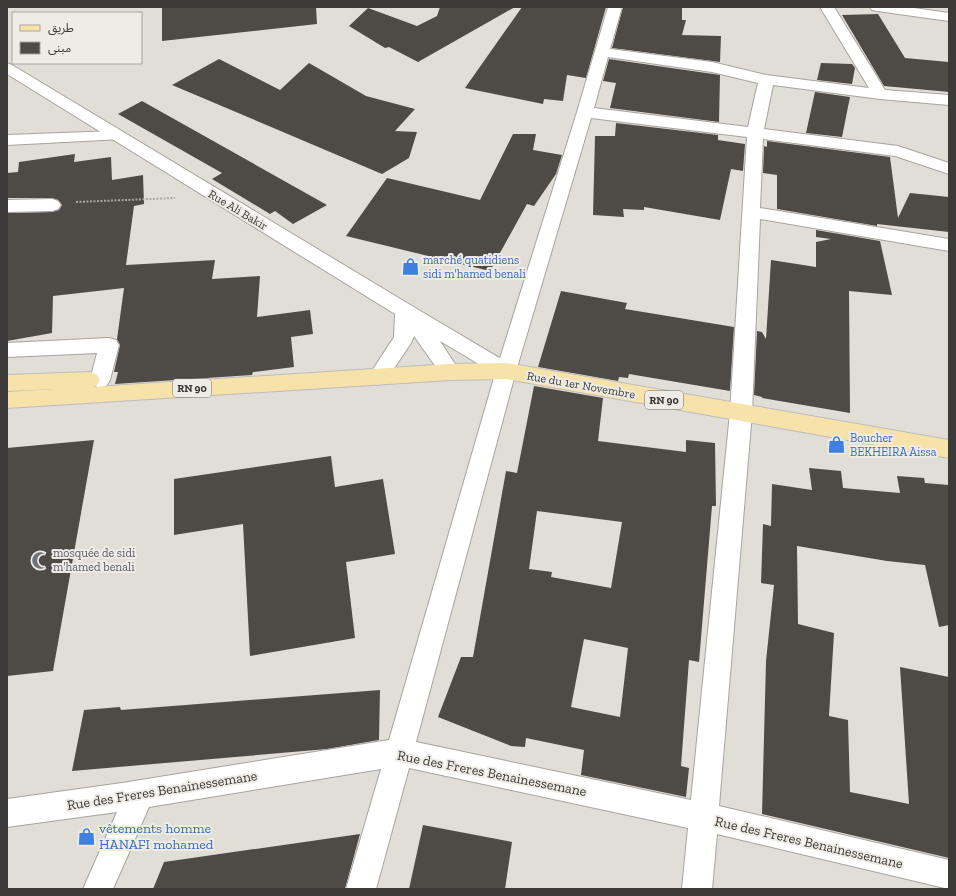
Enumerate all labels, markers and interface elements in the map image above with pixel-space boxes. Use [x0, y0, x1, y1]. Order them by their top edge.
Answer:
legend [12, 12, 142, 64]
text: طريق [48, 21, 74, 36]
text: مبنى [48, 41, 71, 55]
street label: Rue Ali Bakir [206, 187, 270, 233]
place label: marché quatidiens sidi m'hamed benali [423, 253, 526, 281]
shop icon: marché quatidiens sidi m'hamed benali [400, 257, 420, 277]
street label: Rue du 1er Novembre [526, 369, 637, 401]
road number: RN 90 [173, 379, 211, 397]
road number: RN 90 [645, 391, 683, 409]
place label: Boucher BEKHEIRA Aissa [850, 431, 937, 459]
shop icon: Boucher BEKHEIRA Aissa [827, 435, 847, 455]
place label: mosquée de sidi m'hamed benali [53, 546, 136, 574]
mosque icon: mosquée de sidi m'hamed benali [30, 550, 50, 570]
street label: Rue des Freres Benainessemane [396, 747, 588, 800]
street label: Rue des Freres Benainessemane [66, 767, 259, 814]
street label: Rue des Freres Benainessemane [713, 813, 905, 873]
place label: vêtements homme HANAFI mohamed [99, 820, 214, 853]
shop icon: vêtements homme HANAFI mohamed [76, 826, 96, 846]

